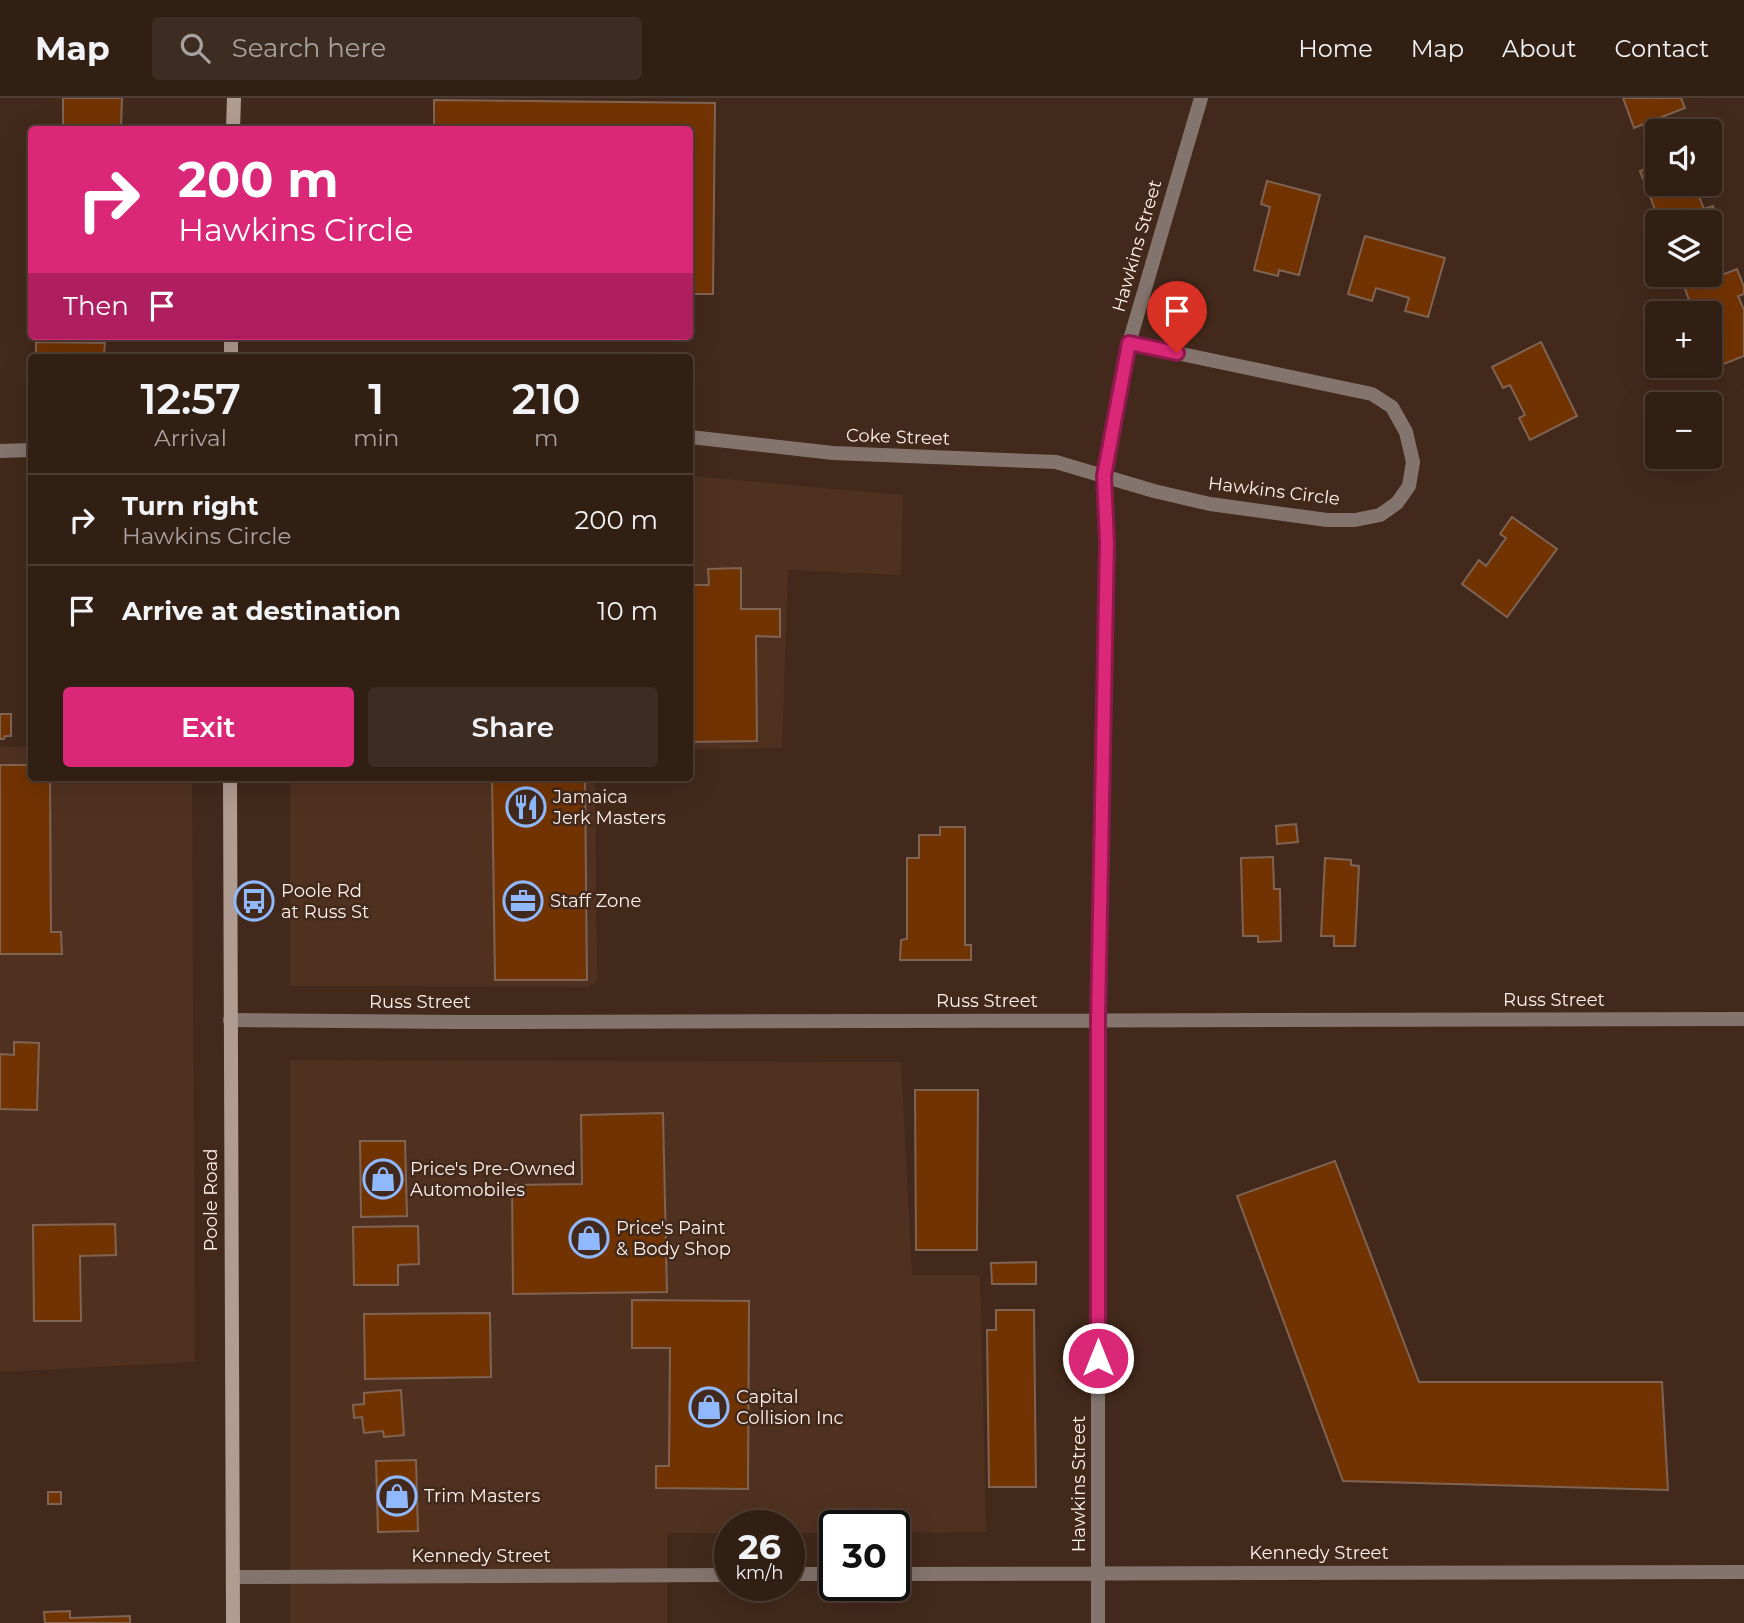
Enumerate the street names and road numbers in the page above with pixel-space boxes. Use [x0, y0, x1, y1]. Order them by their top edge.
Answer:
street label: Hawkins Street [1108, 177, 1166, 315]
street label: Coke Street [846, 424, 950, 450]
street label: Hawkins Circle [1207, 472, 1341, 510]
street label: Russ Street [1503, 989, 1605, 1011]
street label: Russ Street [936, 990, 1038, 1012]
street label: Russ Street [369, 991, 471, 1013]
street label: Poole Road [200, 1149, 222, 1251]
street label: Hawkins Street [1068, 1416, 1090, 1552]
street label: Kennedy Street [1249, 1542, 1389, 1564]
street label: Kennedy Street [411, 1545, 551, 1567]

